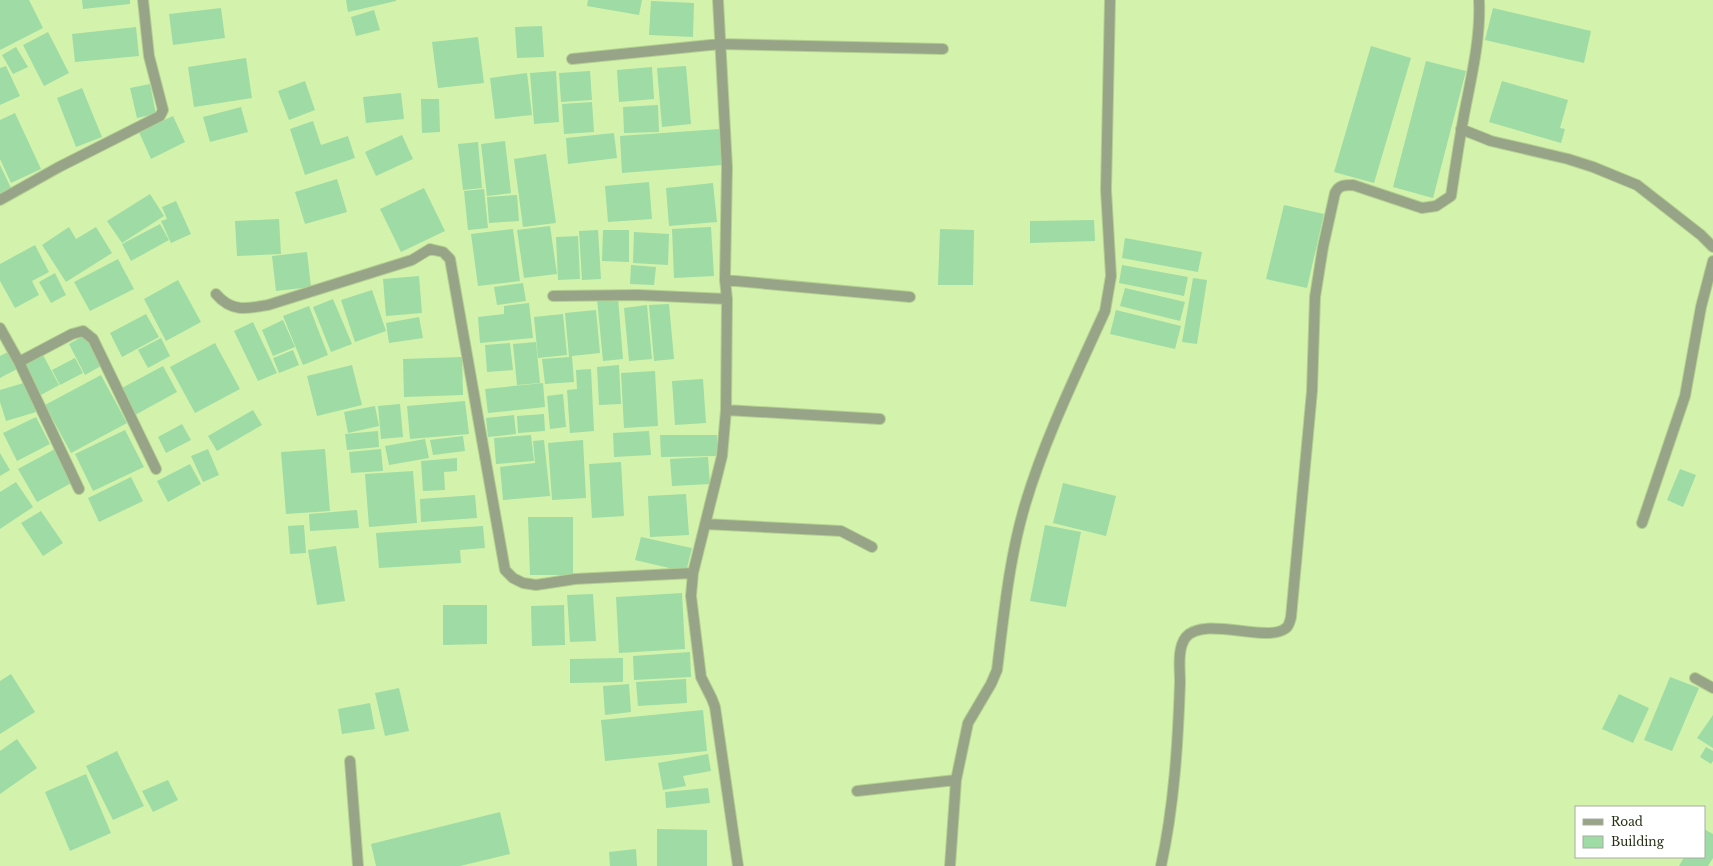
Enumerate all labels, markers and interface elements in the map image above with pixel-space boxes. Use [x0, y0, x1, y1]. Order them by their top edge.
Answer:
legend [1575, 806, 1705, 858]
text: Road [1611, 814, 1643, 829]
text: Building [1611, 834, 1665, 849]

